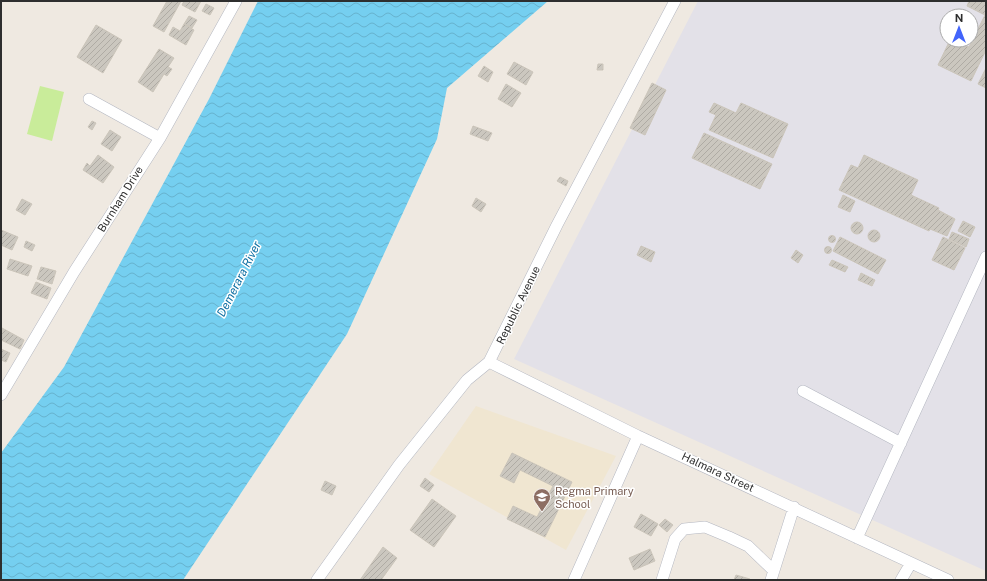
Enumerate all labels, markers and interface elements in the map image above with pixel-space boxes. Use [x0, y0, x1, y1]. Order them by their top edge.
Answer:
north arrow [939, 8, 979, 48]
text: N [955, 12, 963, 24]
street label: Burnham Drive [95, 164, 145, 234]
water label: Demerara River [214, 239, 264, 319]
street label: Republic Avenue [494, 264, 542, 346]
street label: Halmara Street [680, 450, 756, 494]
place label: Regma Primary School [555, 485, 634, 510]
school or university icon: Regma Primary School [532, 487, 552, 512]

